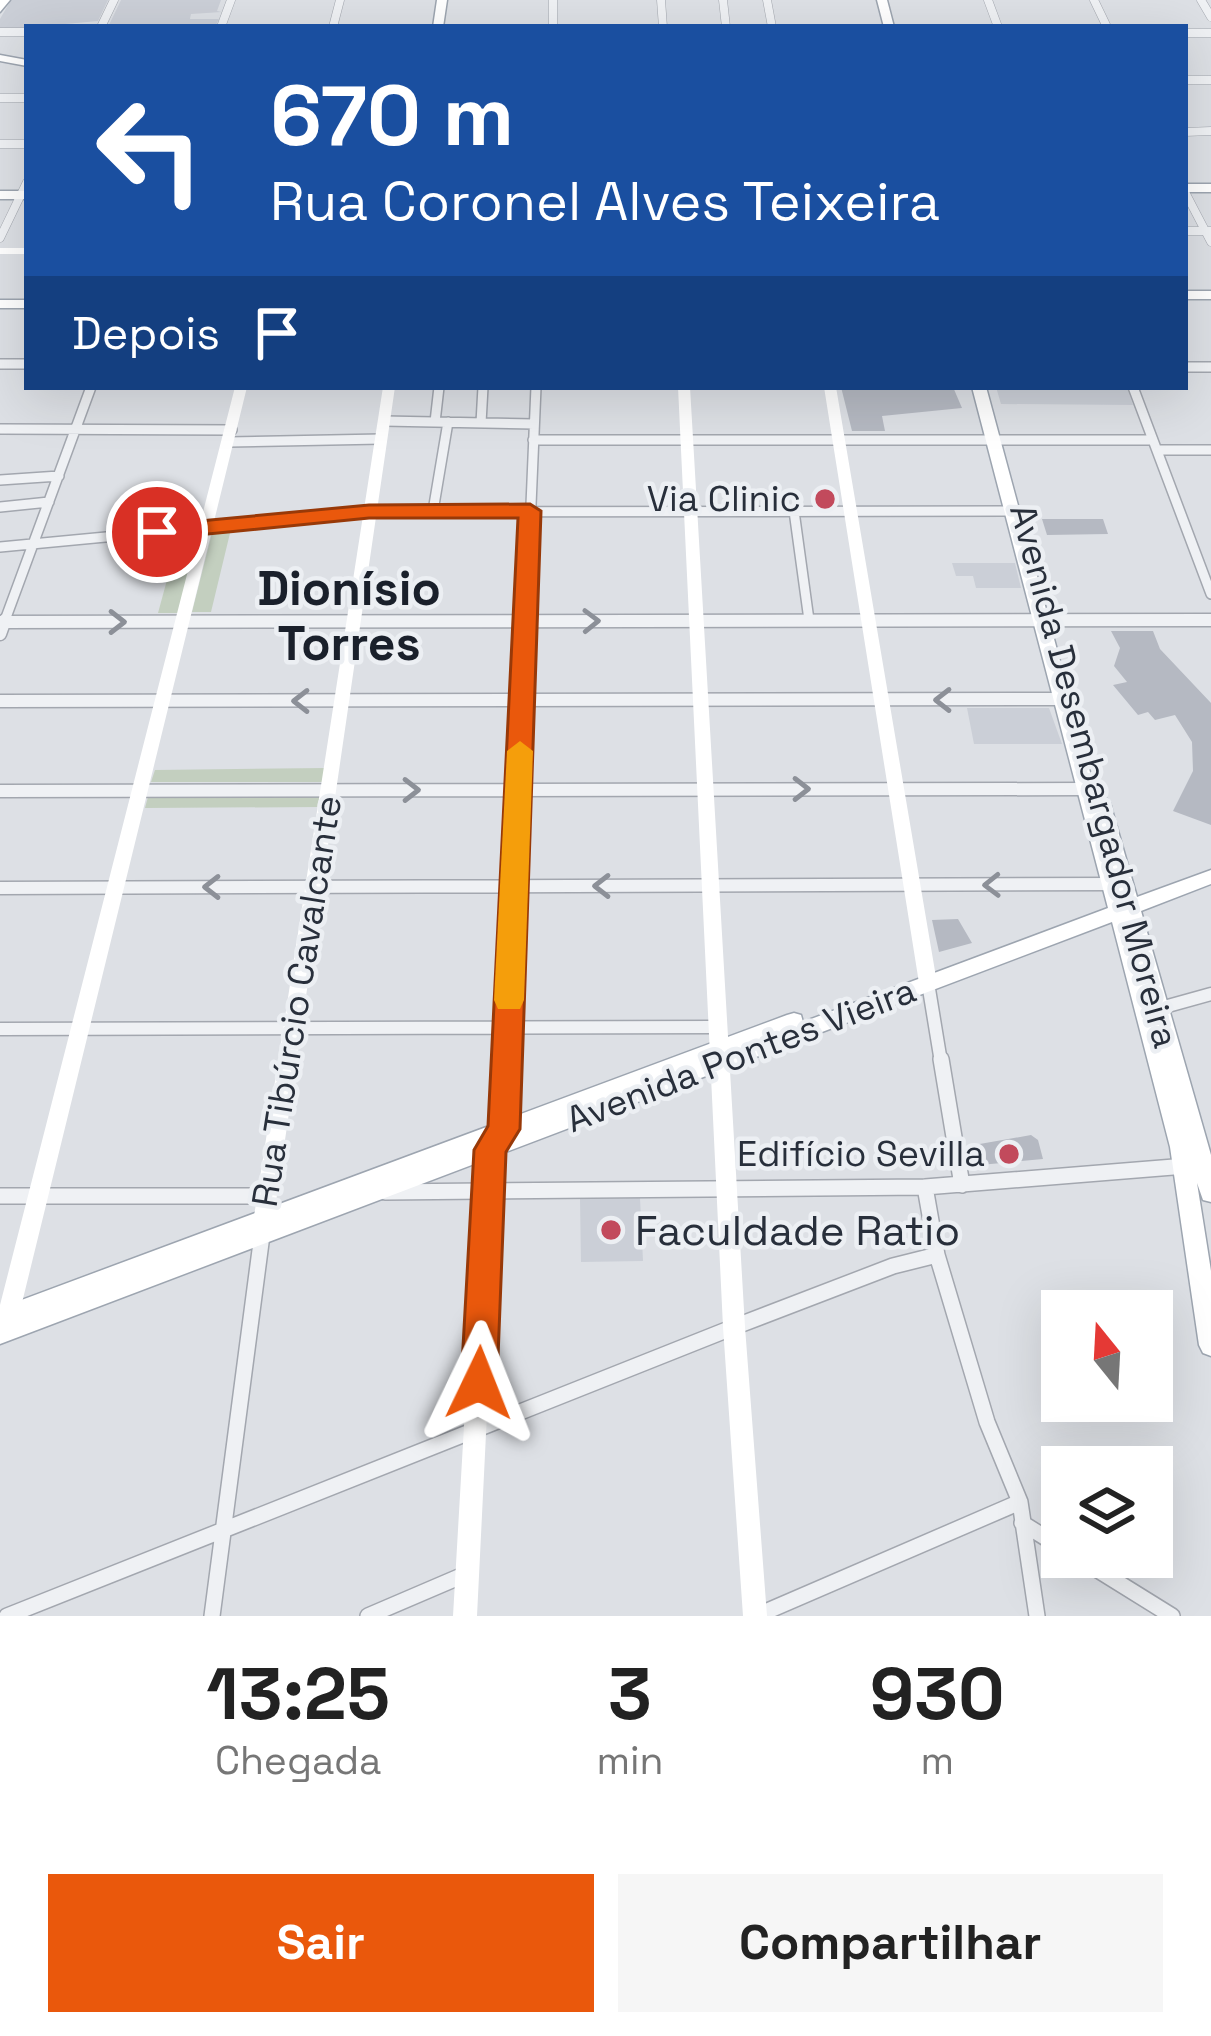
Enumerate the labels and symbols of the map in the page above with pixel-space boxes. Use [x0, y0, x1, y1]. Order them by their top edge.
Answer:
place label: Via Clinic [647, 476, 801, 522]
pin [106, 481, 208, 583]
marker: Via Clinic [812, 486, 838, 512]
street label: Avenida Desembargador Moreira [999, 499, 1189, 1053]
district label: Dionísio Torres [257, 558, 441, 674]
one-way arrow [583, 608, 601, 634]
one-way arrow [109, 609, 127, 635]
one-way arrow [933, 687, 951, 713]
one-way arrow [291, 688, 309, 714]
one-way arrow [793, 776, 811, 802]
one-way arrow [403, 777, 421, 803]
street label: Rua Tibúrcio Cavalcante [242, 792, 352, 1210]
one-way arrow [982, 872, 1000, 898]
one-way arrow [592, 873, 610, 899]
one-way arrow [202, 874, 220, 900]
street label: Avenida Pontes Vieira [560, 967, 922, 1143]
place label: Edifício Sevilla [737, 1131, 985, 1177]
marker: Edifício Sevilla [996, 1141, 1022, 1167]
place label: Faculdade Ratio [635, 1204, 960, 1257]
marker: Faculdade Ratio [598, 1217, 624, 1243]
north arrow [1041, 1290, 1173, 1422]
position arrow [416, 1320, 542, 1446]

